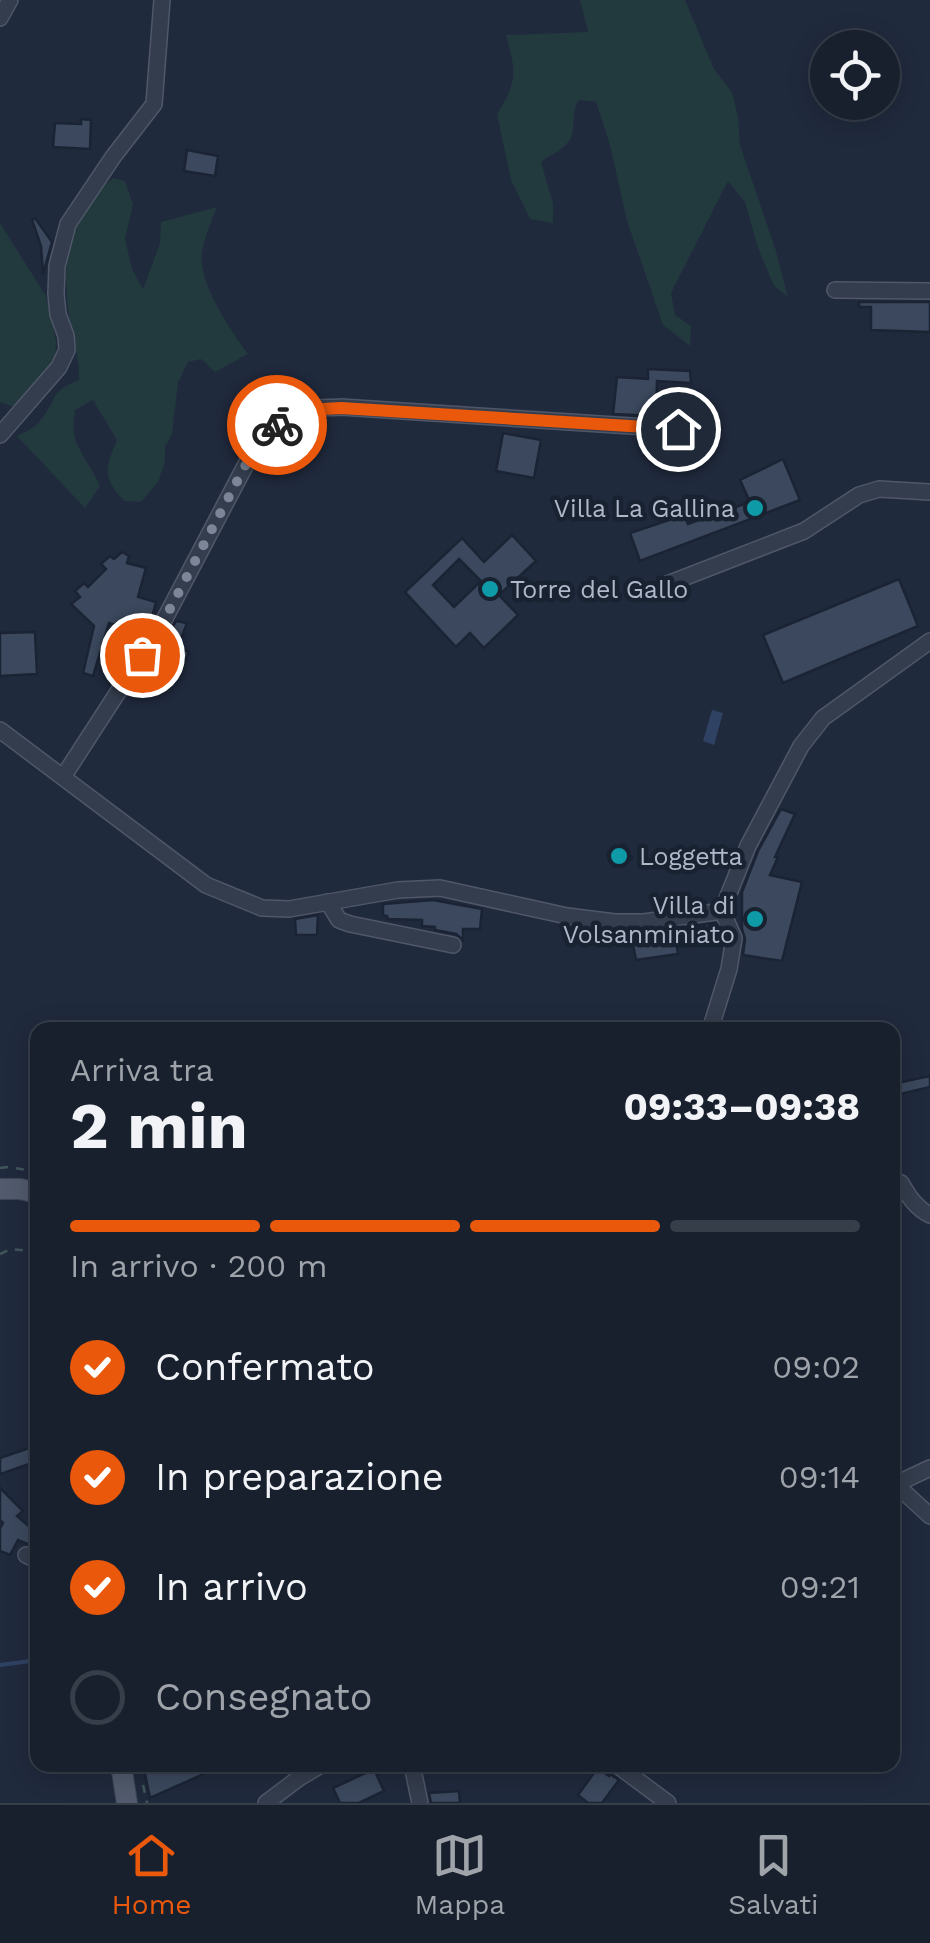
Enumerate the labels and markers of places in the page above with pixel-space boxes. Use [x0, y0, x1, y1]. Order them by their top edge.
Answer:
pin [636, 387, 721, 472]
place label: Villa La Gallina [554, 494, 735, 523]
marker: Villa La Gallina [744, 497, 766, 519]
place label: Torre del Gallo [510, 575, 688, 604]
marker: Torre del Gallo [479, 578, 501, 600]
pin [100, 613, 185, 698]
place label: Loggetta [639, 842, 743, 871]
marker: Loggetta [608, 845, 630, 867]
place label: Villa di Volsanminiato [563, 891, 735, 949]
marker: Villa di Volsanminiato [744, 908, 766, 930]

